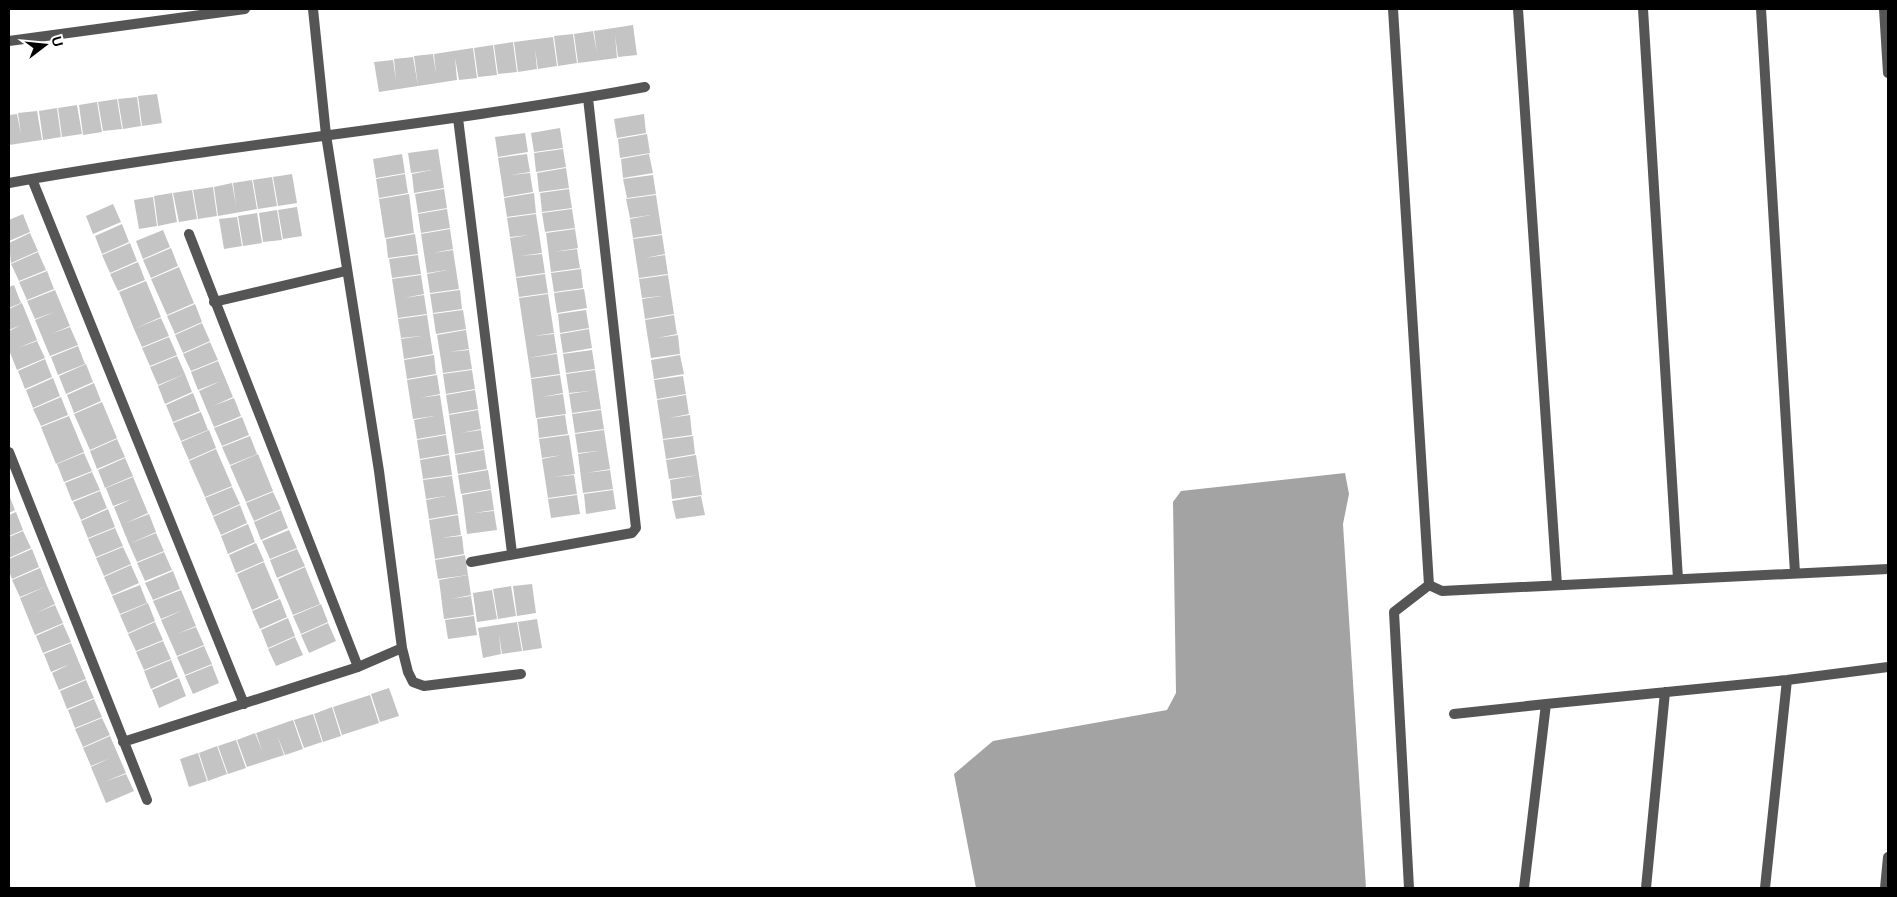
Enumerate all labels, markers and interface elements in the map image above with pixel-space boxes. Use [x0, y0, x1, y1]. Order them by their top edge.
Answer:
north arrow [20, 20, 70, 70]
text: U [48, 34, 67, 48]

